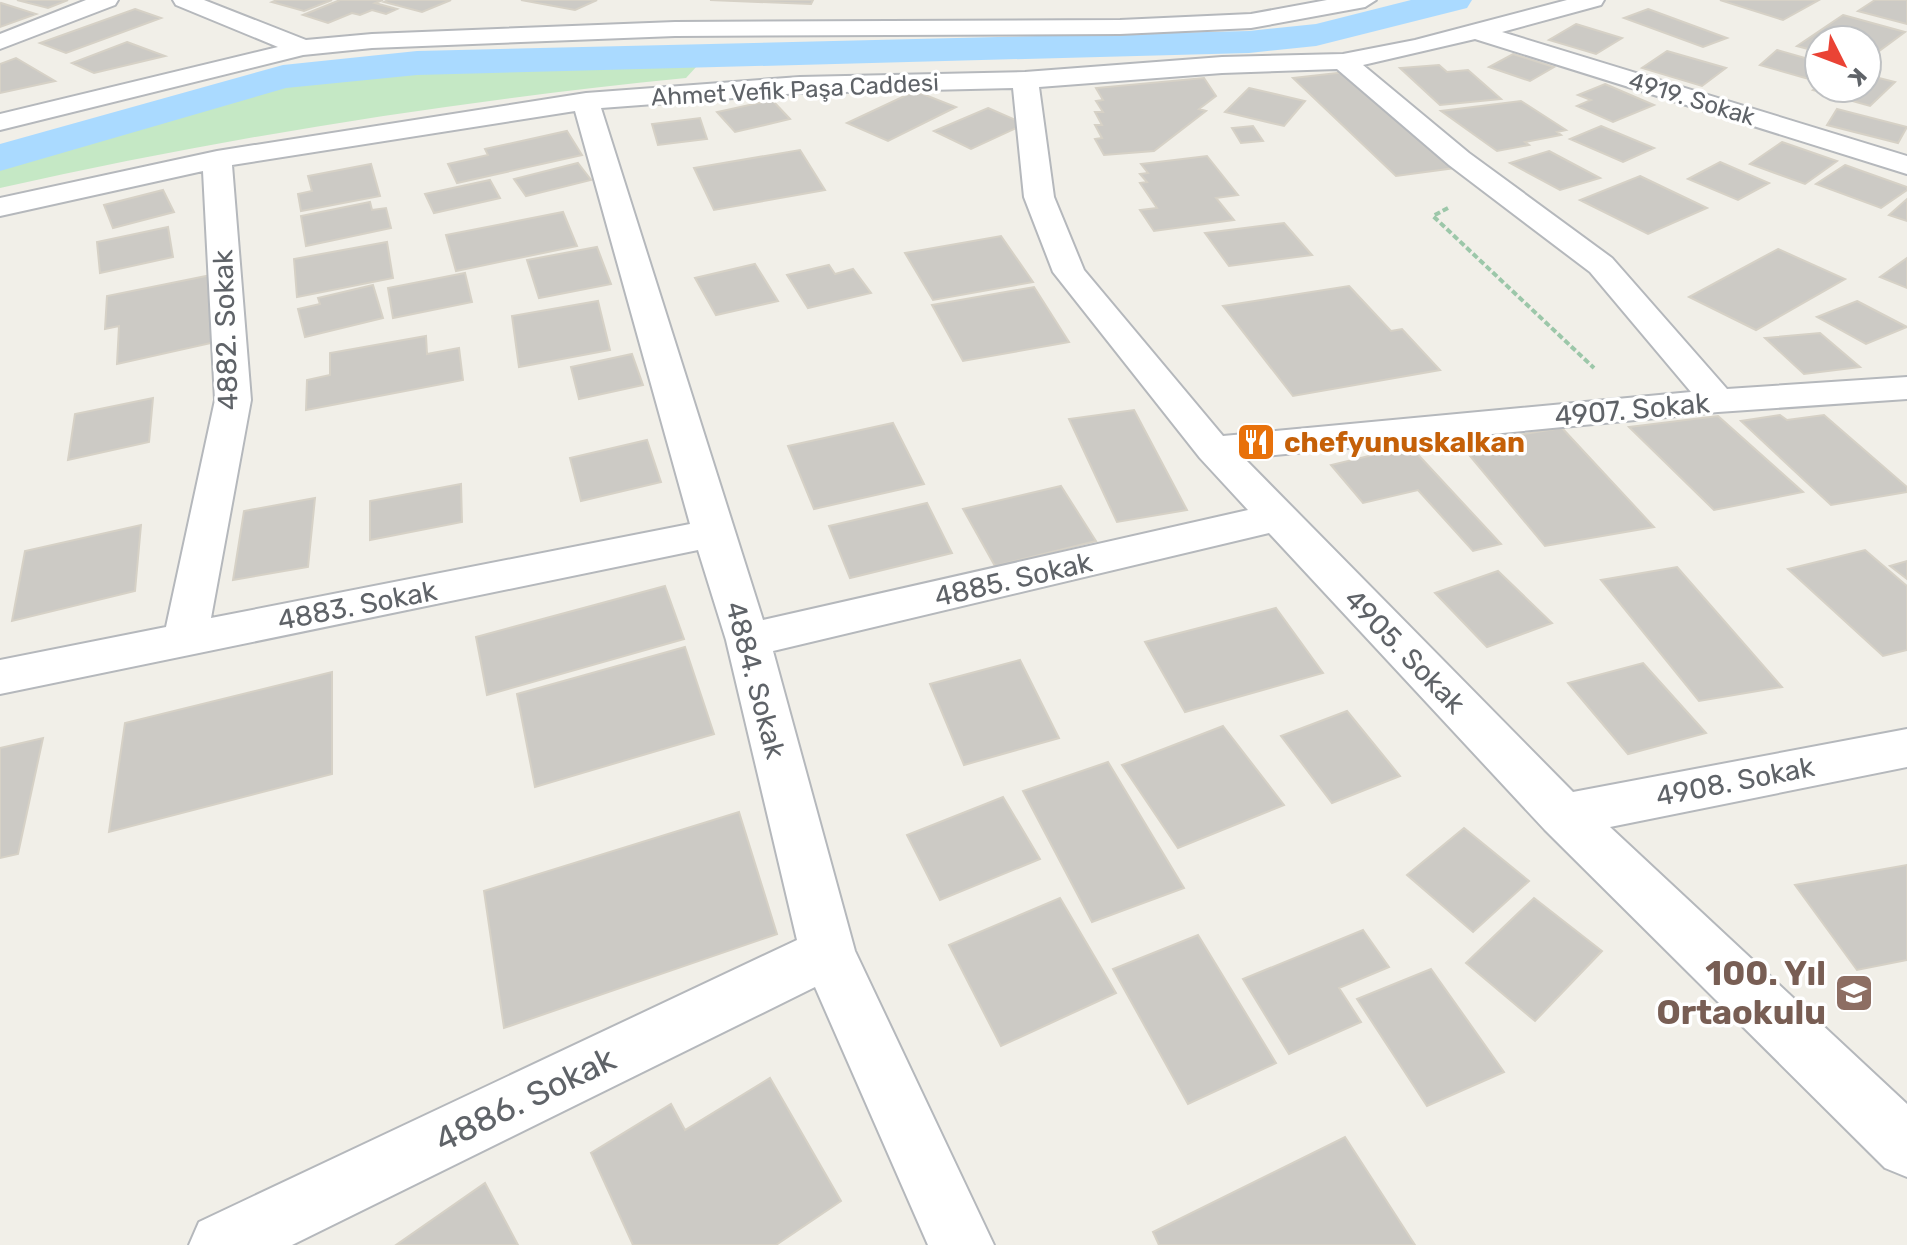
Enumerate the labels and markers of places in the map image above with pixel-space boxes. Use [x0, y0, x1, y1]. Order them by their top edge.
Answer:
restaurant icon: chefyunuskalkan [1235, 421, 1277, 463]
place label: chefyunuskalkan [1284, 426, 1525, 459]
place label: 100. Yıl Ortaokulu [1657, 953, 1826, 1033]
school or university icon: 100. Yıl Ortaokulu [1833, 972, 1875, 1014]

